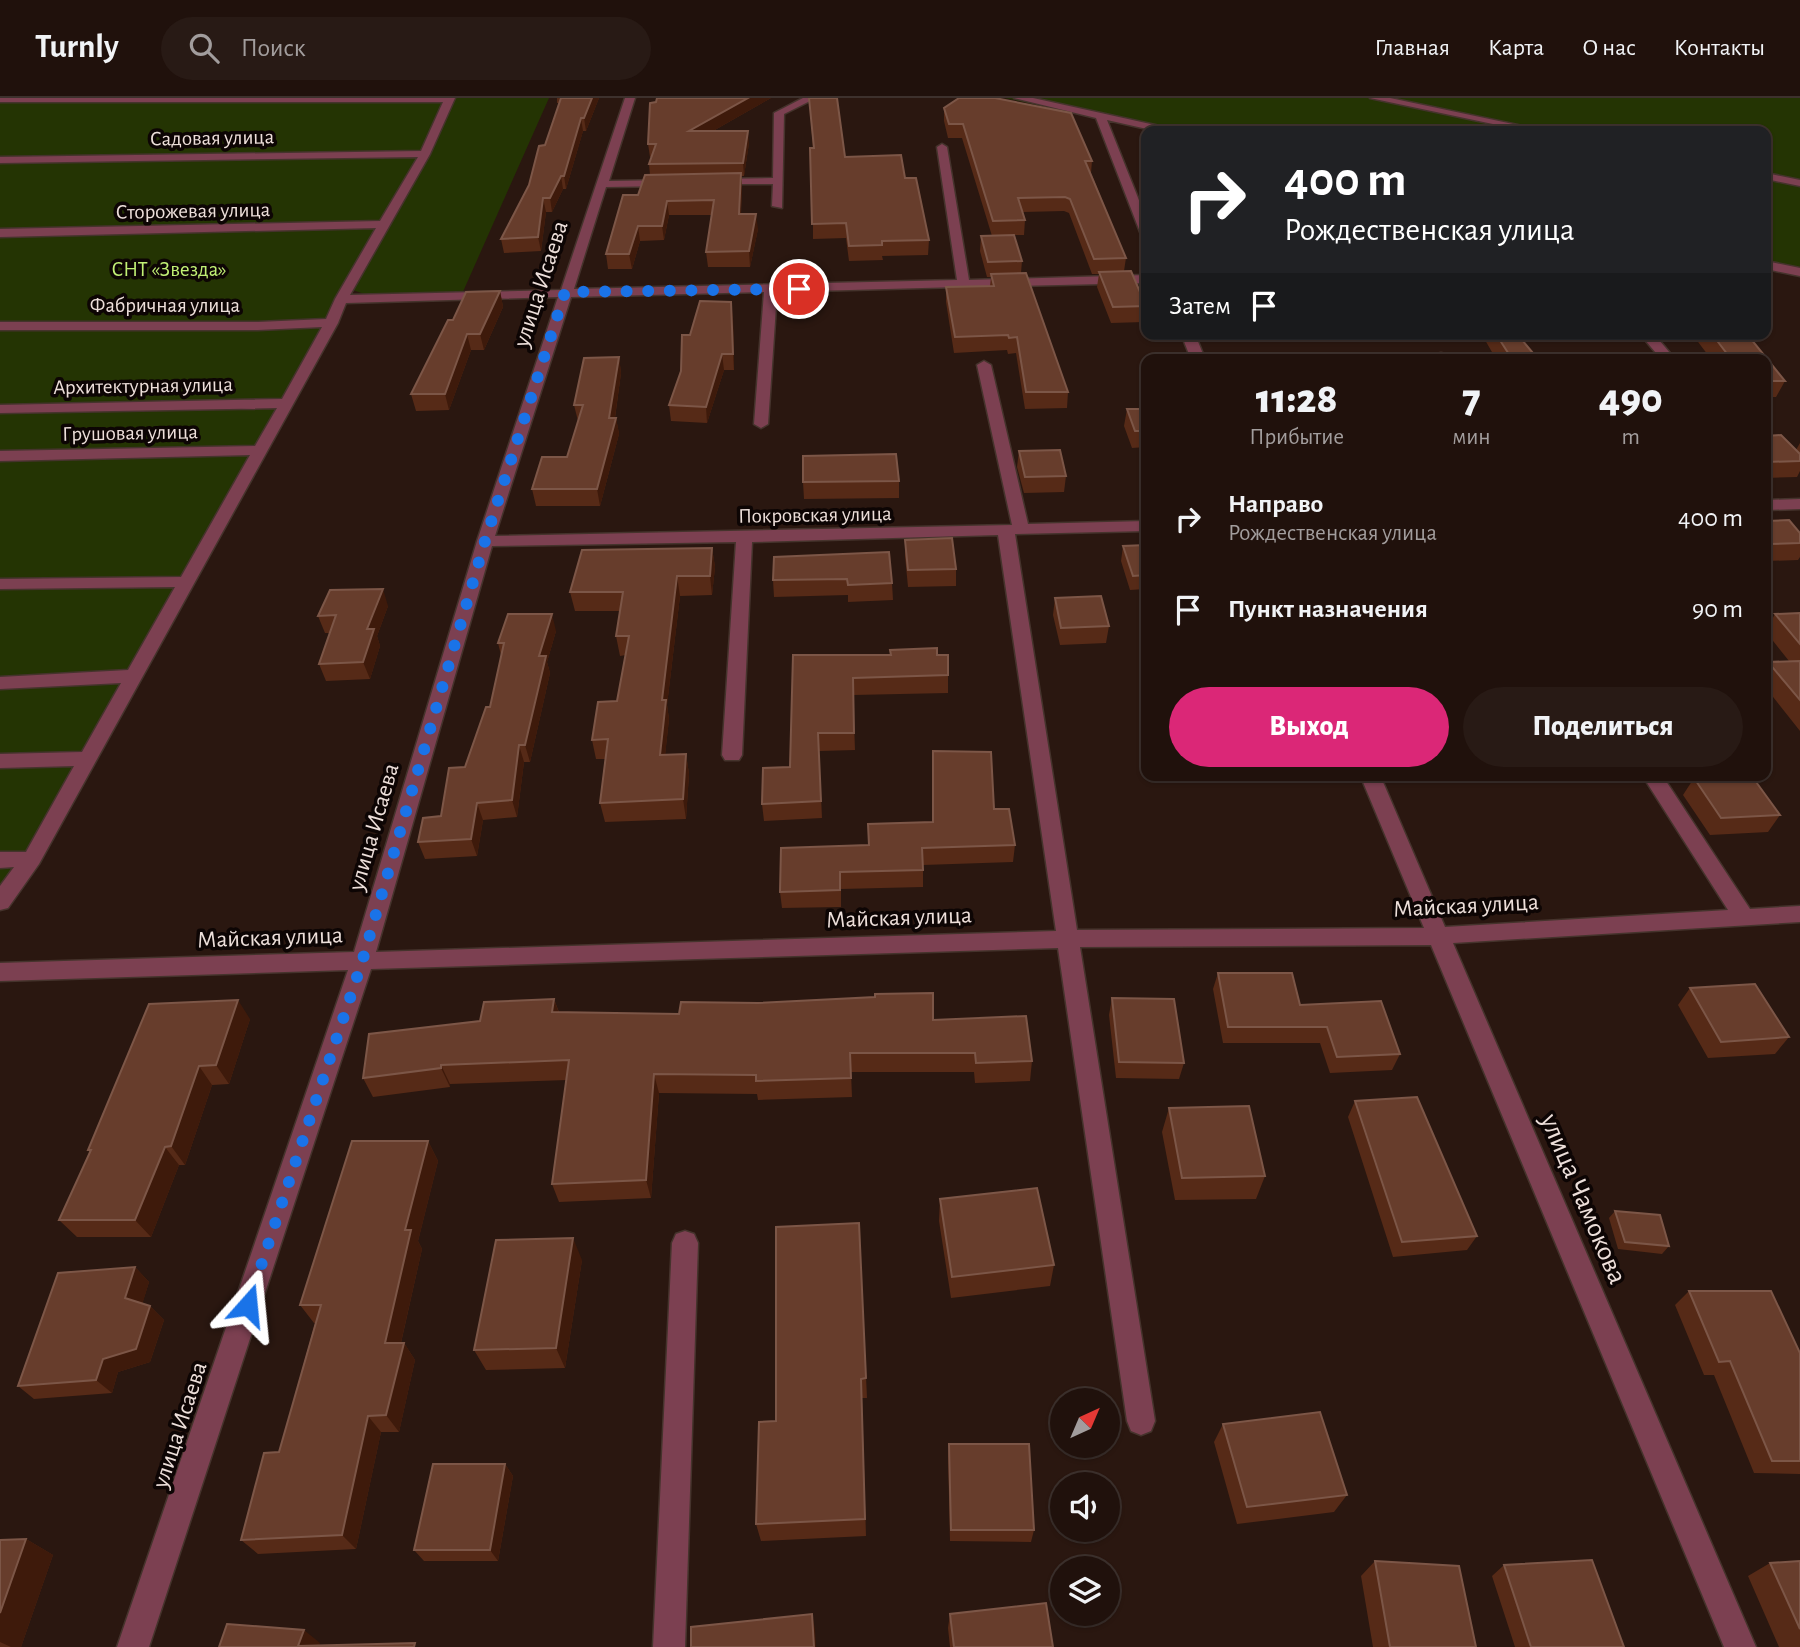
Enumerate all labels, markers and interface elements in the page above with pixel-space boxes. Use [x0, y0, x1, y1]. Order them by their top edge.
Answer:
search box [161, 17, 651, 80]
icon: search [185, 29, 223, 67]
text: Turnly [35, 31, 119, 64]
text: Поиск [241, 35, 306, 61]
text: Главная [1375, 36, 1450, 60]
text: Карта [1488, 36, 1544, 60]
text: О нас [1582, 36, 1636, 60]
text: Контакты [1674, 36, 1765, 60]
street label: Садовая улица [150, 126, 275, 150]
icon: right [1169, 154, 1260, 245]
text: 400 m [1284, 156, 1407, 205]
street label: Сторожевая улица [116, 199, 271, 223]
text: Рождественская улица [1284, 214, 1575, 246]
street label: улица Исаева [509, 218, 573, 351]
park label: СНТ «Звезда» [111, 259, 227, 280]
pin [769, 259, 829, 319]
icon: arrive [780, 270, 818, 308]
icon: arrive [1245, 287, 1283, 325]
text: Затем [1169, 293, 1231, 319]
street label: Фабричная улица [90, 295, 241, 316]
street label: Архитектурная улица [53, 374, 234, 398]
text: 11:28 [1256, 378, 1338, 420]
text: 7 [1462, 378, 1481, 420]
text: 490 [1599, 378, 1663, 420]
street label: Грушовая улица [62, 421, 199, 445]
text: Прибытие [1249, 426, 1344, 449]
text: мин [1452, 426, 1491, 449]
text: m [1622, 426, 1640, 449]
text: Направо [1228, 491, 1323, 517]
icon: right [1169, 500, 1207, 538]
street label: Покровская улица [738, 503, 892, 527]
text: 400 m [1678, 505, 1743, 531]
text: Рождественская улица [1228, 522, 1437, 545]
icon: arrive [1169, 591, 1207, 629]
text: Пункт назначения [1228, 596, 1428, 622]
text: 90 m [1692, 596, 1743, 622]
button: Выход [1169, 687, 1449, 767]
button: Поделиться [1463, 687, 1743, 767]
street label: улица Исаева [344, 761, 404, 894]
street label: Майская улица [1393, 890, 1540, 922]
street label: Майская улица [826, 903, 972, 933]
street label: Майская улица [197, 923, 343, 953]
street label: улица Чамокова [1534, 1109, 1631, 1288]
position arrow [211, 1268, 285, 1342]
street label: улица Исаева [148, 1359, 212, 1492]
north arrow [1050, 1388, 1120, 1458]
map controls [1050, 1388, 1120, 1626]
button: sound [1050, 1472, 1120, 1542]
button: layers [1050, 1556, 1120, 1626]

